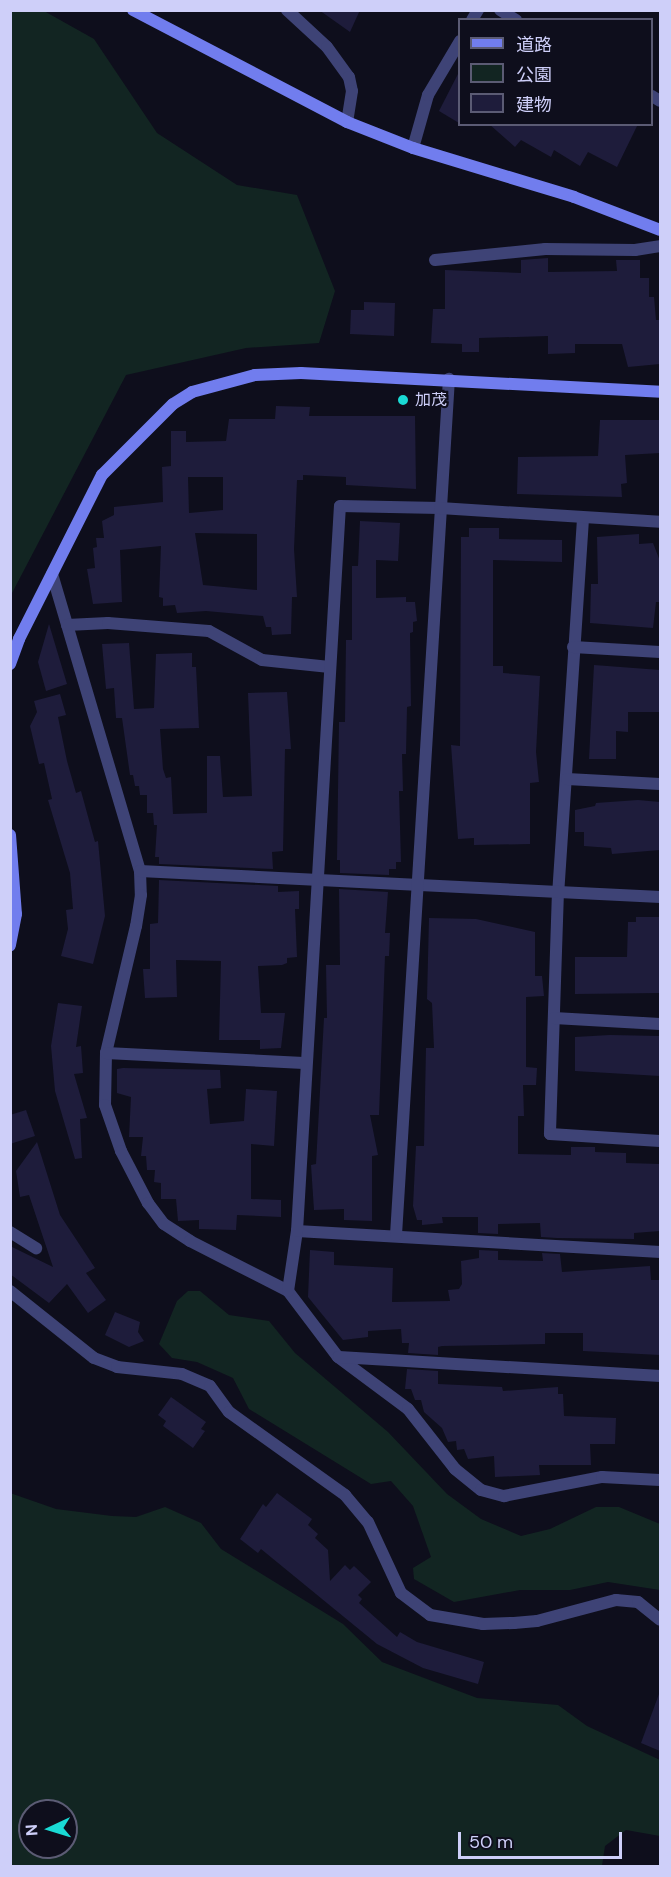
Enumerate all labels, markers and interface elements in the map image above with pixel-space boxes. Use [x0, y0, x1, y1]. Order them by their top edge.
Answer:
legend [458, 18, 653, 126]
text: 道路 [516, 33, 552, 57]
text: 公園 [516, 63, 552, 87]
text: 建物 [516, 93, 552, 117]
place label: 加茂 [415, 390, 447, 410]
marker: 加茂 [396, 393, 410, 407]
north arrow [18, 1799, 78, 1859]
scale bar [461, 1820, 624, 1858]
text: N [21, 1824, 42, 1837]
text: 50 m [469, 1830, 513, 1854]

